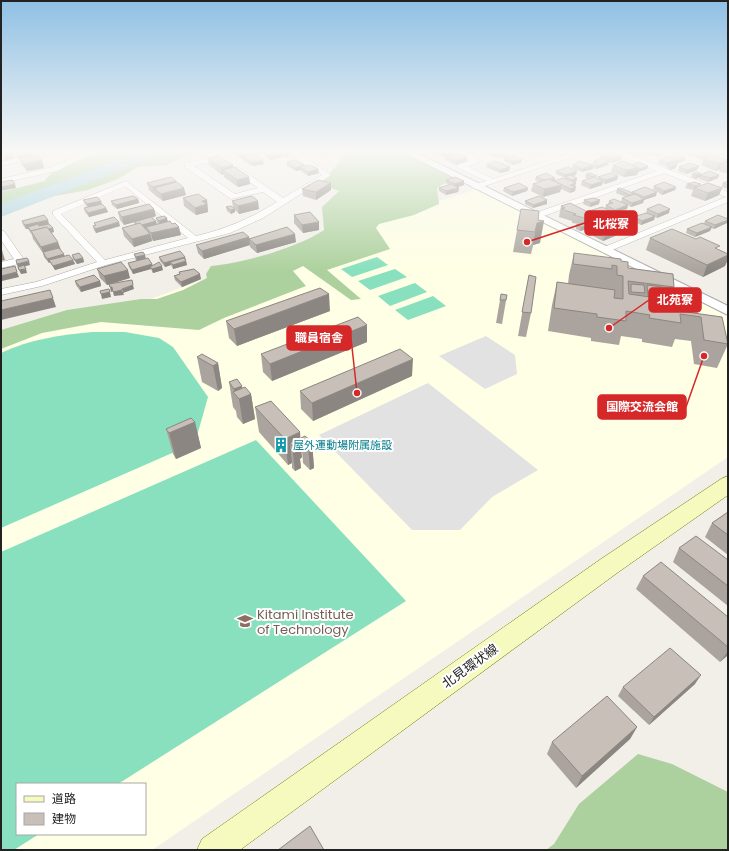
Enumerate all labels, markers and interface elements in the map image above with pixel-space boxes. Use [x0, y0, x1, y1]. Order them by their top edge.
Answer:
callout: 北桜寮 [585, 211, 637, 235]
text: 北桜寮 [593, 215, 629, 232]
callout: 北苑寮 [649, 288, 701, 312]
text: 北苑寮 [657, 291, 693, 308]
callout: 職員宿舎 [287, 326, 351, 350]
text: 職員宿舎 [295, 329, 343, 346]
callout: 国際交流会館 [598, 395, 686, 419]
text: 国際交流会館 [606, 398, 678, 415]
building icon: 屋外運動場附属施設 [272, 436, 290, 454]
place label: 屋外運動場附属施設 [293, 437, 392, 453]
place label: Kitami Institute of Technology [257, 605, 354, 639]
school or university icon: Kitami Institute of Technology [236, 612, 254, 630]
street label: 北見環状線 [438, 639, 502, 693]
legend [16, 783, 146, 835]
text: 道路 [52, 790, 76, 807]
text: 建物 [52, 810, 76, 827]

